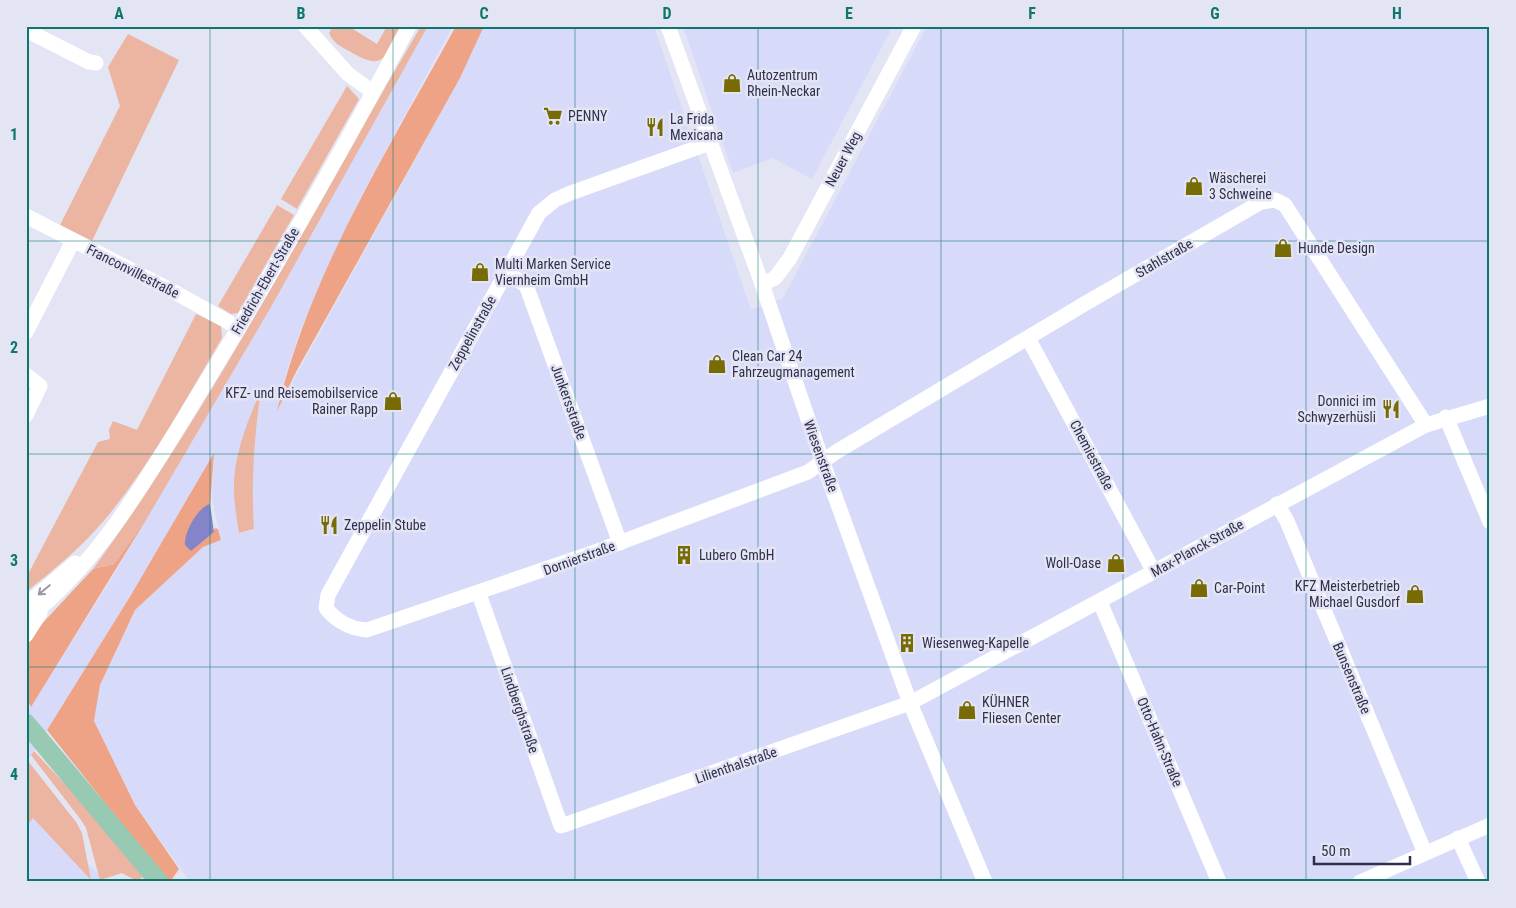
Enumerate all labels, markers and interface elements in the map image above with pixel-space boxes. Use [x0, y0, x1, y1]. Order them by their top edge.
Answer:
text: A [114, 4, 124, 23]
text: B [297, 4, 306, 23]
text: C [479, 4, 489, 23]
text: D [662, 4, 672, 23]
text: E [845, 4, 853, 23]
text: F [1028, 4, 1036, 23]
text: G [1210, 4, 1220, 23]
text: H [1392, 4, 1402, 23]
place label: Autozentrum Rhein-Neckar [747, 67, 820, 99]
shop icon: Autozentrum Rhein-Neckar [721, 72, 743, 94]
supermarket icon: PENNY [542, 105, 564, 127]
place label: PENNY [568, 108, 608, 124]
place label: La Frida Mexicana [670, 111, 723, 143]
restaurant icon: La Frida Mexicana [644, 116, 666, 138]
text: 1 [10, 125, 18, 144]
street label: Neuer Weg [822, 129, 864, 189]
place label: Wäscherei 3 Schweine [1209, 170, 1272, 202]
shop icon: Wäscherei 3 Schweine [1183, 175, 1205, 197]
street label: Friedrich-Ebert-Straße [228, 225, 302, 337]
street label: Stahlstraße [1133, 235, 1196, 281]
shop icon: Hunde Design [1272, 237, 1294, 259]
place label: Hunde Design [1298, 240, 1375, 256]
street label: Franconvillestraße [84, 241, 182, 301]
place label: Multi Marken Service Viernheim GmbH [495, 256, 611, 288]
shop icon: Multi Marken Service Viernheim GmbH [469, 261, 491, 283]
street label: Zeppelinstraße [445, 293, 499, 373]
text: 2 [10, 338, 18, 357]
place label: Clean Car 24 Fahrzeugmanagement [732, 348, 855, 380]
shop icon: Clean Car 24 Fahrzeugmanagement [706, 353, 728, 375]
street label: Junkersstraße [548, 362, 590, 442]
place label: KFZ- und Reisemobilservice Rainer Rapp [225, 385, 378, 417]
shop icon: KFZ- und Reisemobilservice Rainer Rapp [382, 390, 404, 412]
place label: Donnici im Schwyzerhüsli [1297, 393, 1376, 425]
restaurant icon: Donnici im Schwyzerhüsli [1380, 398, 1402, 420]
street label: Chemiestraße [1067, 417, 1117, 493]
street label: Wiesenstraße [801, 418, 842, 495]
restaurant icon: Zeppelin Stube [318, 514, 340, 536]
street label: Max-Planck-Straße [1148, 516, 1247, 580]
place label: Zeppelin Stube [344, 517, 427, 533]
street label: Dornierstraße [541, 537, 617, 578]
building icon: Lubero GmbH [673, 544, 695, 566]
place label: Lubero GmbH [699, 547, 774, 563]
text: 3 [10, 551, 18, 570]
shop icon: Woll-Oase [1105, 552, 1127, 574]
place label: Woll-Oase [1046, 555, 1101, 571]
shop icon: Car-Point [1188, 577, 1210, 599]
place label: KFZ Meisterbetrieb Michael Gusdorf [1295, 578, 1401, 610]
place label: Car-Point [1214, 580, 1265, 596]
shop icon: KFZ Meisterbetrieb Michael Gusdorf [1404, 583, 1426, 605]
one-way arrow [38, 585, 51, 596]
building icon: Wiesenweg-Kapelle [896, 632, 918, 654]
place label: Wiesenweg-Kapelle [922, 635, 1029, 651]
street label: Bunsenstraße [1330, 640, 1374, 717]
street label: Lindberghstraße [498, 665, 542, 756]
place label: KÜHNER Fliesen Center [982, 694, 1061, 726]
street label: Otto-Hahn-Straße [1134, 695, 1186, 789]
shop icon: KÜHNER Fliesen Center [956, 699, 978, 721]
street label: Lilienthalstraße [693, 743, 779, 786]
text: 4 [10, 765, 18, 784]
scale bar [1314, 833, 1410, 865]
text: 50 m [1321, 842, 1351, 860]

